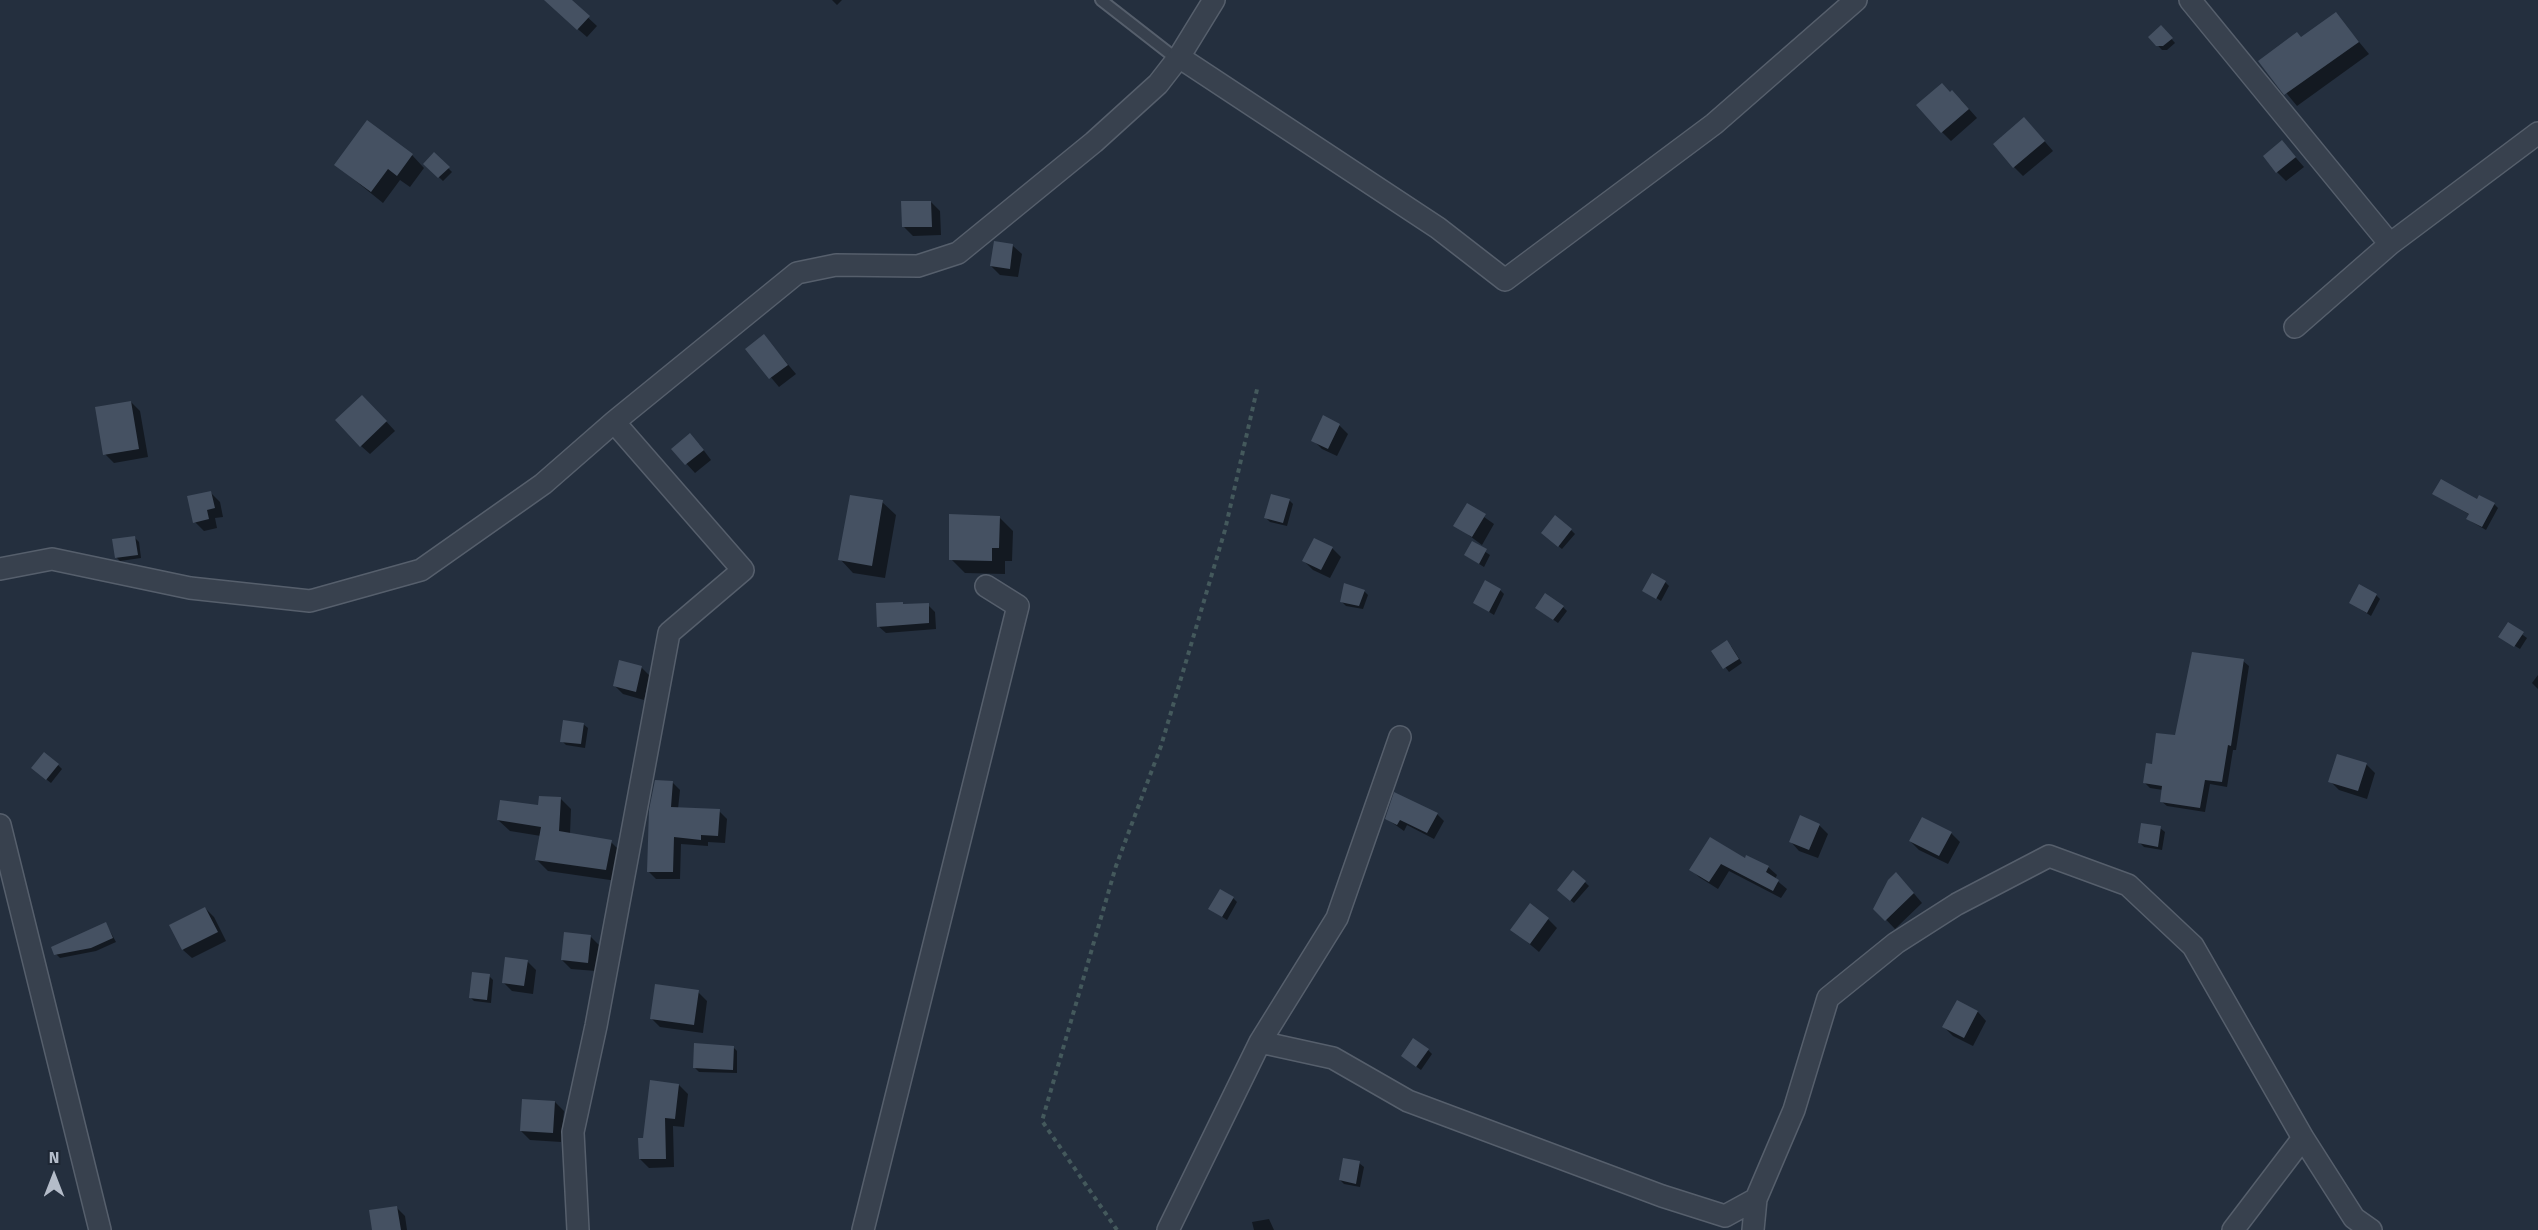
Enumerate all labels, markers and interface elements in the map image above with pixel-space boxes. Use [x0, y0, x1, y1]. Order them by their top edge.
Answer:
north arrow [24, 1146, 84, 1206]
text: N [49, 1148, 59, 1167]

